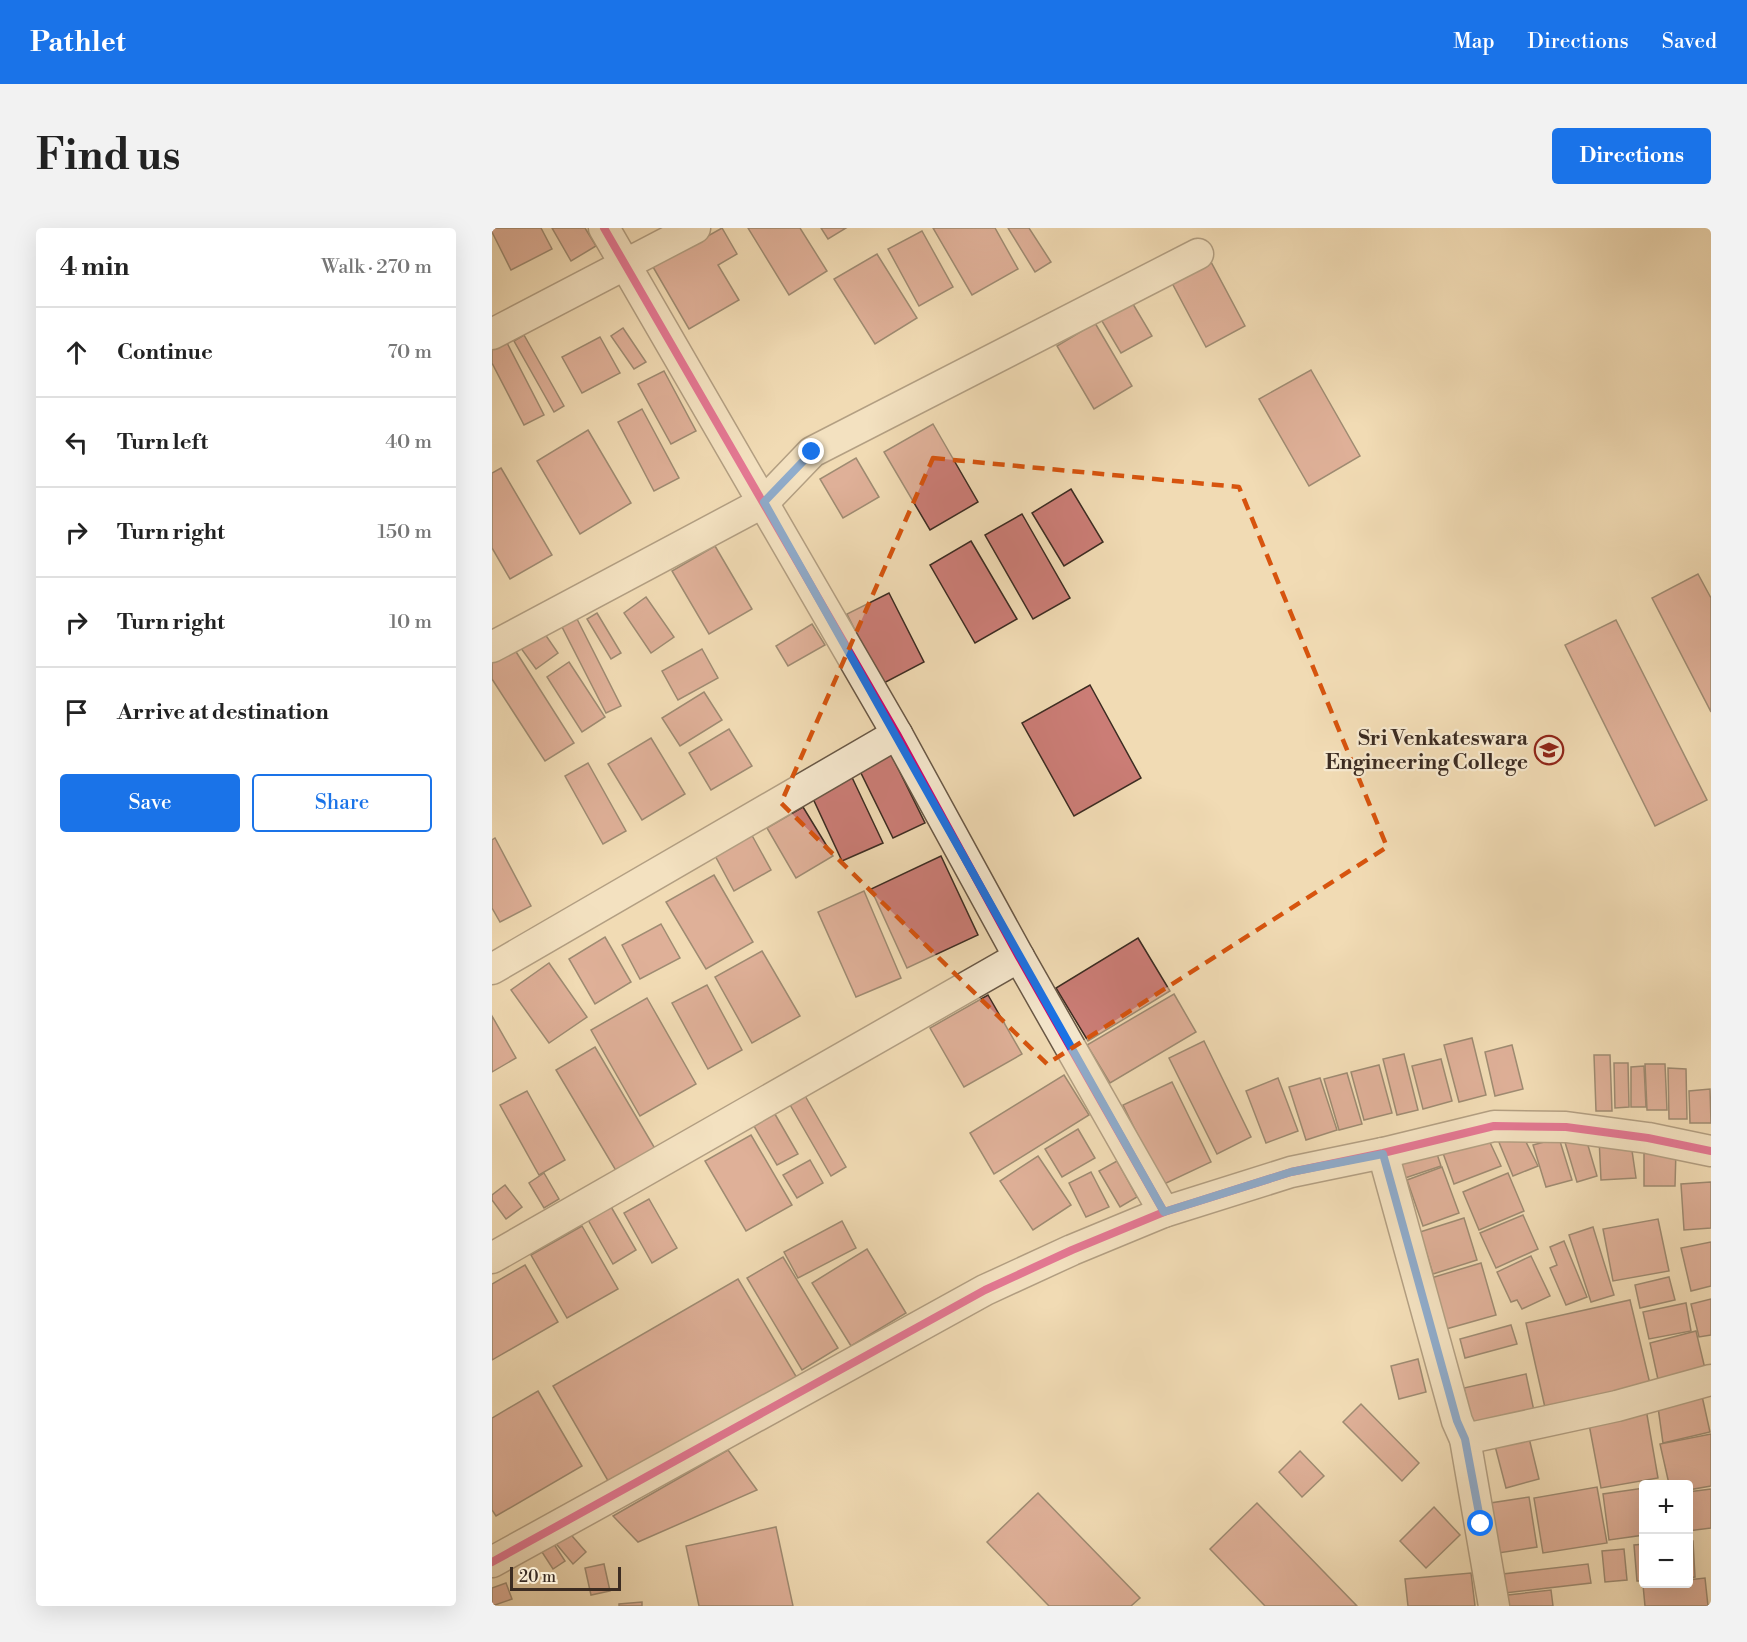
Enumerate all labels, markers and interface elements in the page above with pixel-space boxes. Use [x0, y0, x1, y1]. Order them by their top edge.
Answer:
text: Pathlet [30, 25, 126, 60]
text: Map [1453, 29, 1495, 55]
text: Directions [1528, 29, 1629, 55]
text: Saved [1662, 29, 1717, 55]
button: Directions [1552, 128, 1711, 184]
text: Find us [36, 130, 180, 183]
text: 4 min [60, 251, 130, 283]
text: Walk · 270 m [321, 255, 432, 280]
icon: ahead [60, 336, 93, 369]
text: Continue [117, 339, 213, 366]
text: 70 m [388, 340, 432, 365]
icon: left [60, 426, 93, 459]
text: Turn left [117, 429, 208, 456]
text: 40 m [385, 430, 432, 455]
route end [798, 438, 824, 464]
icon: right [60, 516, 93, 549]
text: Turn right [117, 519, 225, 546]
text: 150 m [377, 520, 432, 545]
icon: right [60, 606, 93, 639]
text: Turn right [117, 609, 225, 636]
text: 10 m [389, 610, 432, 635]
icon: arrive [60, 696, 93, 729]
text: Arrive at destination [117, 699, 329, 726]
place label: Sri Venkateswara Engineering College [1325, 726, 1529, 776]
school or university icon: Sri Venkateswara Engineering College [1533, 734, 1565, 766]
button: Save [60, 774, 240, 832]
button: Share [252, 774, 432, 832]
map controls [1639, 1480, 1693, 1588]
button: + [1639, 1480, 1693, 1534]
route start [1467, 1510, 1493, 1536]
button: − [1639, 1534, 1693, 1588]
scale bar [510, 1564, 621, 1592]
text: 20 m [519, 1567, 556, 1587]

